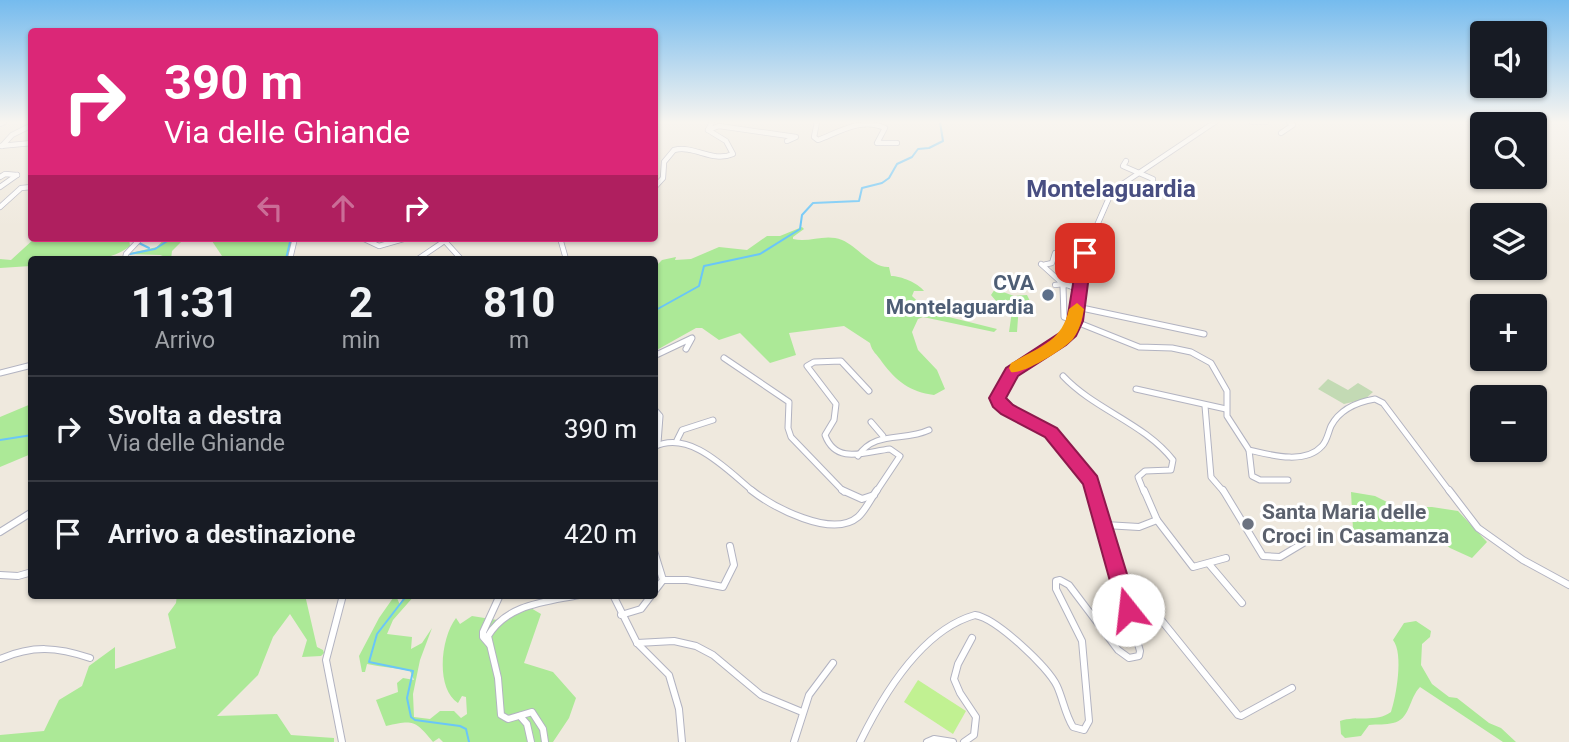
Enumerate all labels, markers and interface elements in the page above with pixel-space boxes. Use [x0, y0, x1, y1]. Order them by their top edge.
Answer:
map controls [1470, 21, 1547, 462]
button: sound [1470, 21, 1547, 98]
text: 390 m [164, 54, 303, 111]
icon: right [49, 56, 140, 147]
button: search [1470, 112, 1547, 189]
text: Via delle Ghiande [164, 113, 410, 151]
district label: Montelaguardia [1026, 175, 1196, 203]
icon: left [251, 189, 289, 227]
icon: ahead [324, 189, 362, 227]
icon: right [397, 189, 435, 227]
button: layers [1470, 203, 1547, 280]
pin [1055, 223, 1115, 283]
icon: arrive [1066, 234, 1104, 272]
place label: CVA Montelaguardia [886, 271, 1035, 319]
text: 11:31 [131, 278, 239, 327]
text: 2 [349, 278, 373, 327]
text: 810 [483, 278, 555, 327]
marker: CVA Montelaguardia [1040, 287, 1056, 303]
button: + [1470, 294, 1547, 371]
text: Arrivo [155, 327, 215, 354]
text: min [342, 327, 380, 354]
text: m [509, 327, 529, 354]
button: − [1470, 385, 1547, 462]
text: Svolta a destra [108, 400, 282, 430]
icon: right [49, 410, 87, 448]
text: 390 m [564, 414, 637, 444]
text: Via delle Ghiande [108, 430, 285, 457]
place label: Santa Maria delle Croci in Casamanza [1262, 500, 1449, 548]
icon: arrive [49, 515, 87, 553]
marker: Santa Maria delle Croci in Casamanza [1240, 516, 1256, 532]
text: Arrivo a destinazione [108, 519, 355, 549]
text: 420 m [564, 519, 637, 549]
position arrow [1091, 573, 1165, 647]

